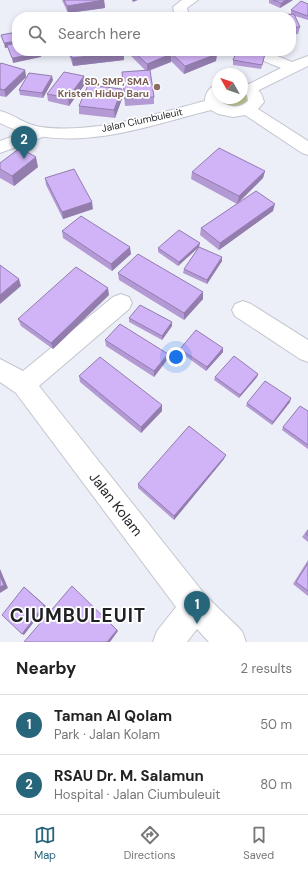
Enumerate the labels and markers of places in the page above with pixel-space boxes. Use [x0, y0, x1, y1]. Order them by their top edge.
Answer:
place label: SD, SMP, SMA Kristen Hidup Baru [58, 75, 149, 100]
marker: SD, SMP, SMA Kristen Hidup Baru [152, 82, 162, 92]
pin: 2 [11, 126, 37, 159]
pin: 1 [184, 591, 210, 624]

